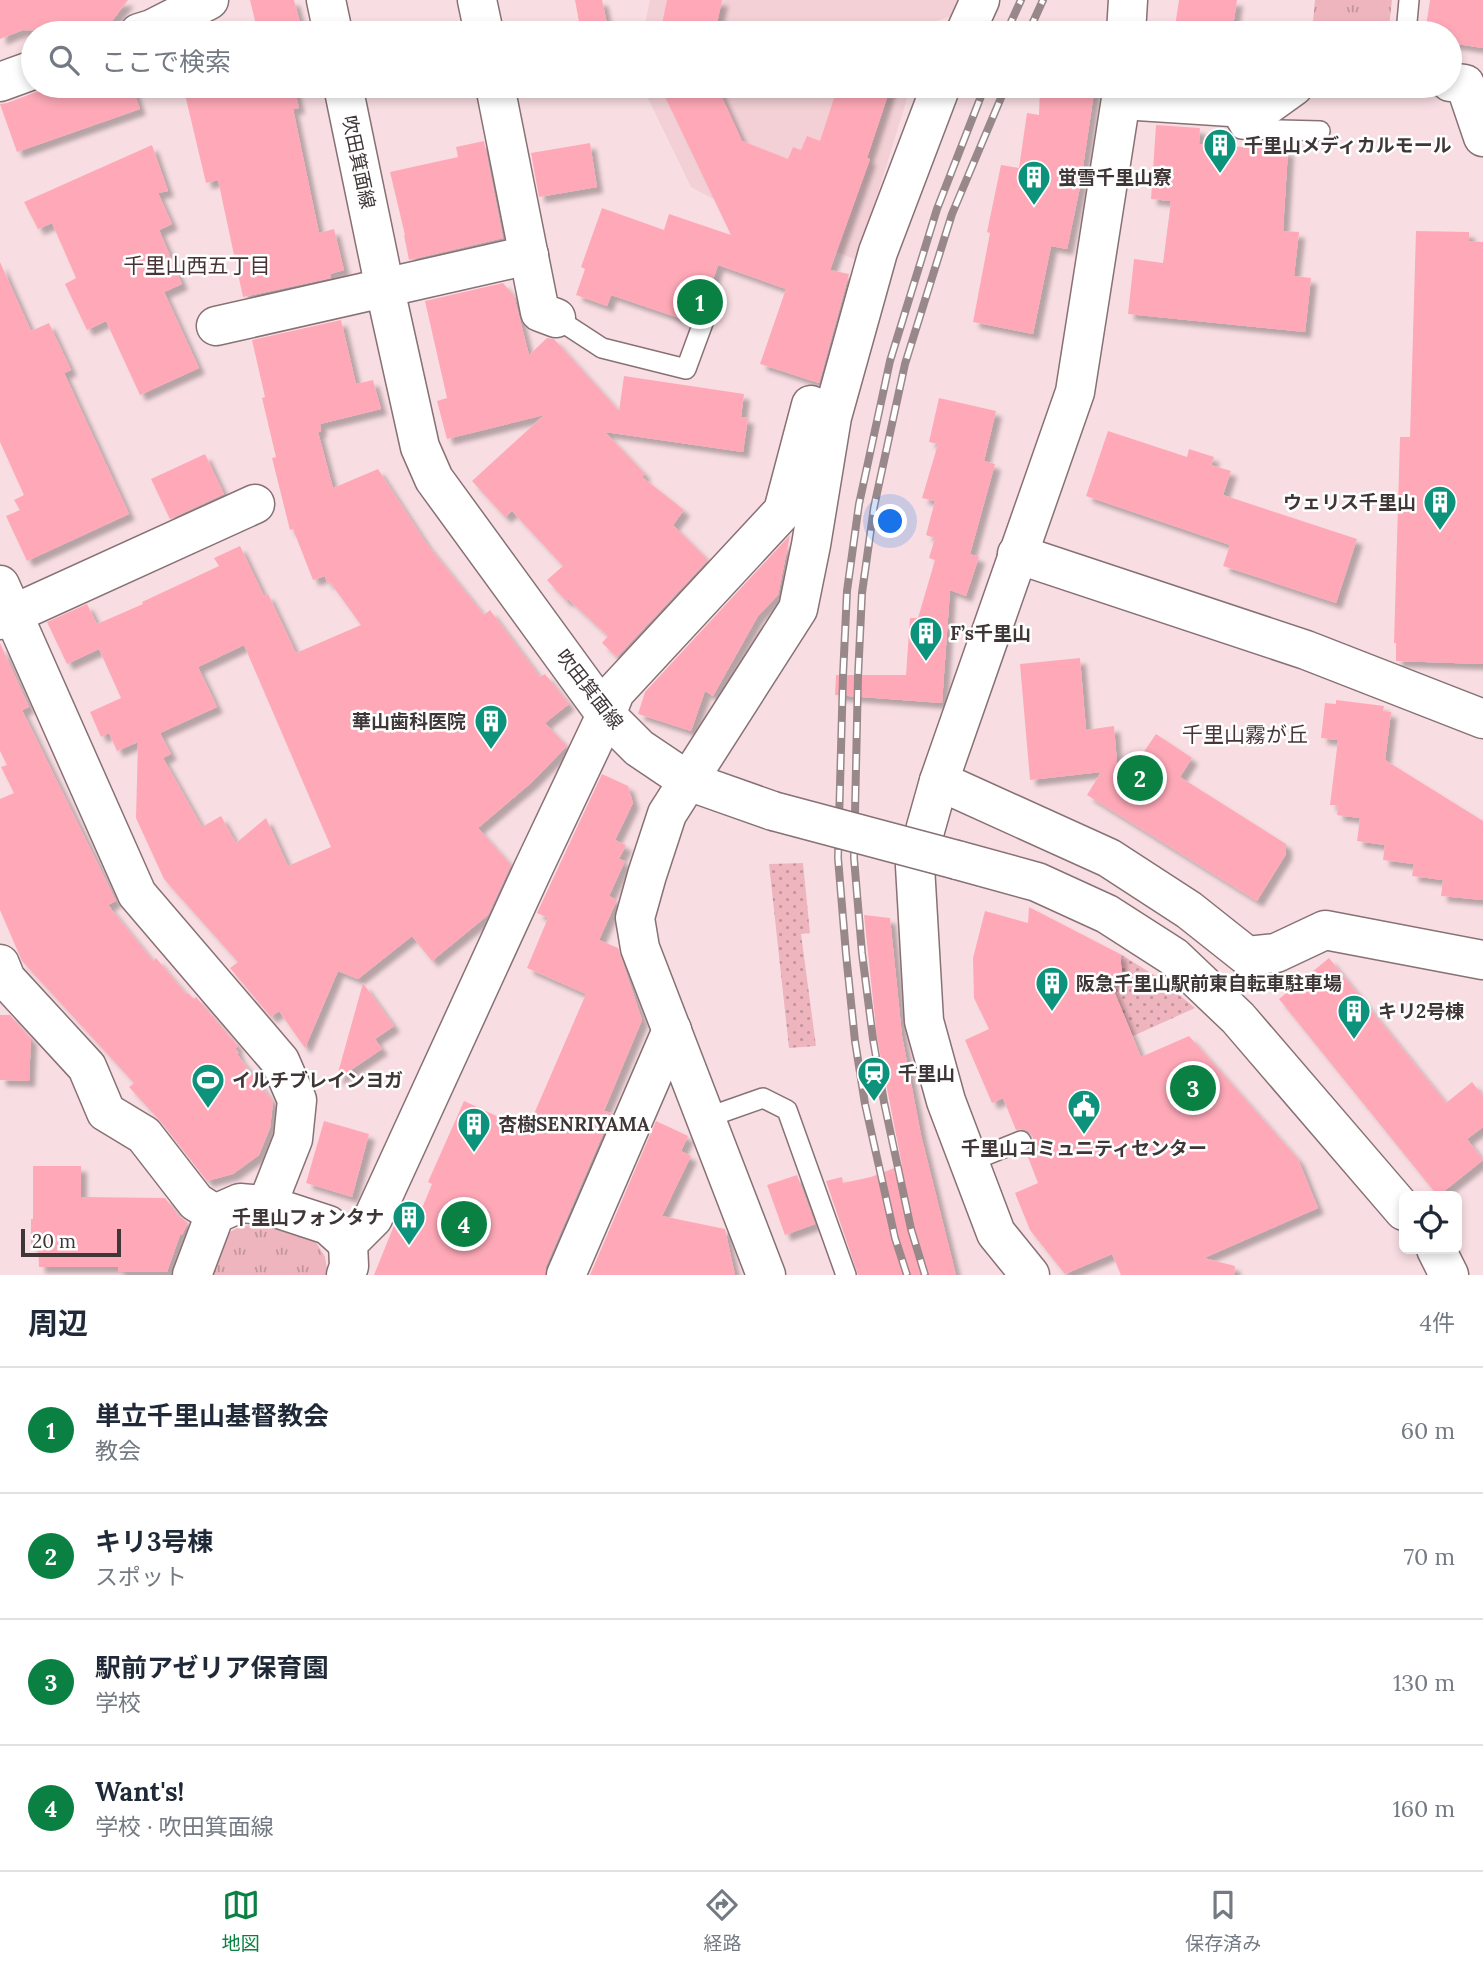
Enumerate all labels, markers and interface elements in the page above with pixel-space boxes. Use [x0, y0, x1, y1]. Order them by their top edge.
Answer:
search box [21, 21, 1462, 98]
icon: search [45, 41, 83, 79]
text: ここで検索 [101, 45, 231, 78]
street label: 吹田箕面線 [337, 113, 381, 211]
building icon: 千里山メディカルモール [1201, 126, 1239, 175]
place label: 千里山メディカルモール [1244, 133, 1452, 157]
building icon: 蛍雪千里山寮 [1015, 158, 1053, 207]
place label: 蛍雪千里山寮 [1058, 165, 1172, 189]
district label: 千里山西五丁目 [124, 252, 271, 279]
pin: 1 [677, 276, 723, 328]
building icon: ウェリス千里山 [1421, 483, 1459, 532]
place label: ウェリス千里山 [1283, 490, 1416, 514]
your location [873, 504, 907, 538]
building icon: F’s千里山 [907, 614, 945, 663]
place label: F’s千里山 [950, 621, 1031, 645]
street label: 吹田箕面線 [551, 644, 629, 734]
building icon: 華山歯科医院 [472, 702, 510, 751]
place label: 華山歯科医院 [352, 709, 466, 733]
district label: 千里山霧が丘 [1182, 721, 1308, 748]
pin: 2 [1117, 752, 1163, 804]
building icon: 阪急千里山駅前東自転車駐車場 [1033, 964, 1071, 1013]
place label: 阪急千里山駅前東自転車駐車場 [1076, 971, 1342, 995]
building icon: キリ2号棟 [1335, 992, 1373, 1041]
place label: キリ2号棟 [1378, 999, 1464, 1023]
station icon: 千里山 [855, 1054, 893, 1103]
sports icon: イルチブレインヨガ [189, 1061, 227, 1110]
place label: 千里山 [898, 1061, 955, 1085]
pin: 3 [1170, 1062, 1216, 1114]
place label: イルチブレインヨガ [232, 1068, 403, 1092]
public building icon: 千里山コミュニティセンター [1065, 1087, 1103, 1136]
building icon: 杏樹SENRIYAMA [455, 1105, 493, 1154]
place label: 杏樹SENRIYAMA [498, 1112, 650, 1136]
place label: 千里山コミュニティセンター [961, 1136, 1207, 1160]
map controls [1399, 1191, 1462, 1254]
button: locate [1399, 1191, 1462, 1254]
building icon: 千里山フォンタナ [390, 1198, 428, 1247]
pin: 4 [441, 1198, 487, 1250]
place label: 千里山フォンタナ [232, 1205, 384, 1229]
scale bar [21, 1226, 121, 1258]
text: 20 m [32, 1229, 76, 1253]
text: 周辺 [28, 1304, 88, 1342]
text: 4件 [1420, 1308, 1455, 1337]
text: 単立千里山基督教会 [95, 1399, 329, 1432]
text: 1 [46, 1416, 56, 1445]
text: 60 m [1401, 1416, 1455, 1445]
text: 教会 [95, 1436, 141, 1465]
text: キリ3号棟 [95, 1525, 214, 1558]
text: 2 [45, 1542, 57, 1571]
text: 70 m [1404, 1542, 1455, 1571]
text: スポット [95, 1562, 187, 1591]
text: 駅前アゼリア保育園 [95, 1651, 328, 1684]
text: 3 [45, 1668, 57, 1697]
text: 130 m [1393, 1668, 1455, 1697]
text: 学校 [95, 1688, 141, 1717]
text: Want's! [95, 1775, 184, 1808]
text: 4 [45, 1794, 57, 1823]
text: 160 m [1392, 1794, 1455, 1823]
text: 学校 · 吹田箕面線 [95, 1812, 274, 1841]
tab: 地図 [222, 1886, 260, 1955]
tab: 経路 [703, 1886, 741, 1955]
tab: 保存済み [1185, 1886, 1261, 1955]

